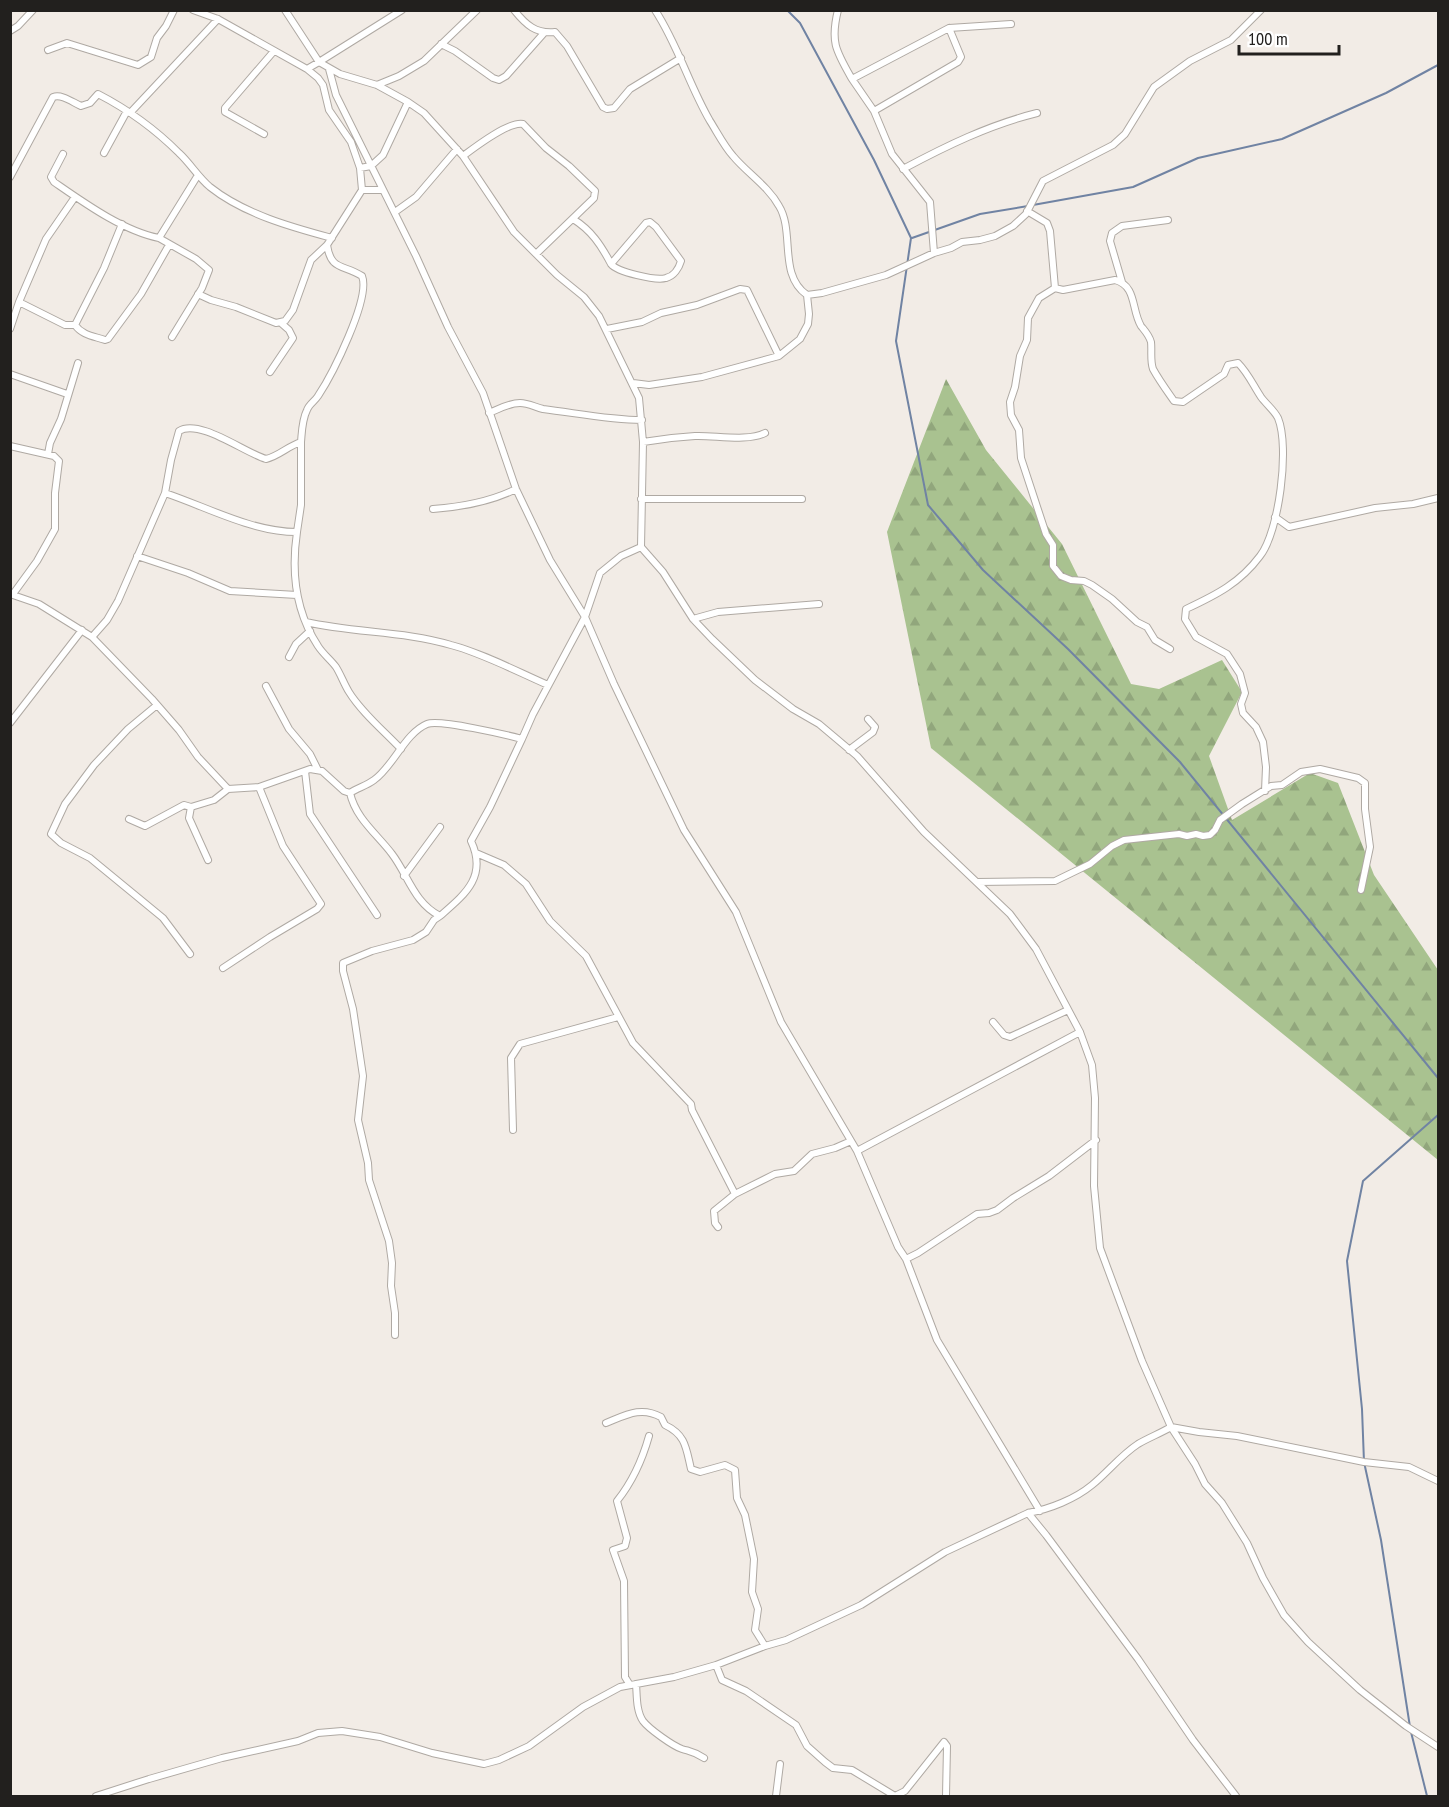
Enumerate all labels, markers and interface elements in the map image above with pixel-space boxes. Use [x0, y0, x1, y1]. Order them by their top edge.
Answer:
scale bar [1239, 18, 1340, 56]
text: 100 m [1248, 27, 1288, 50]

